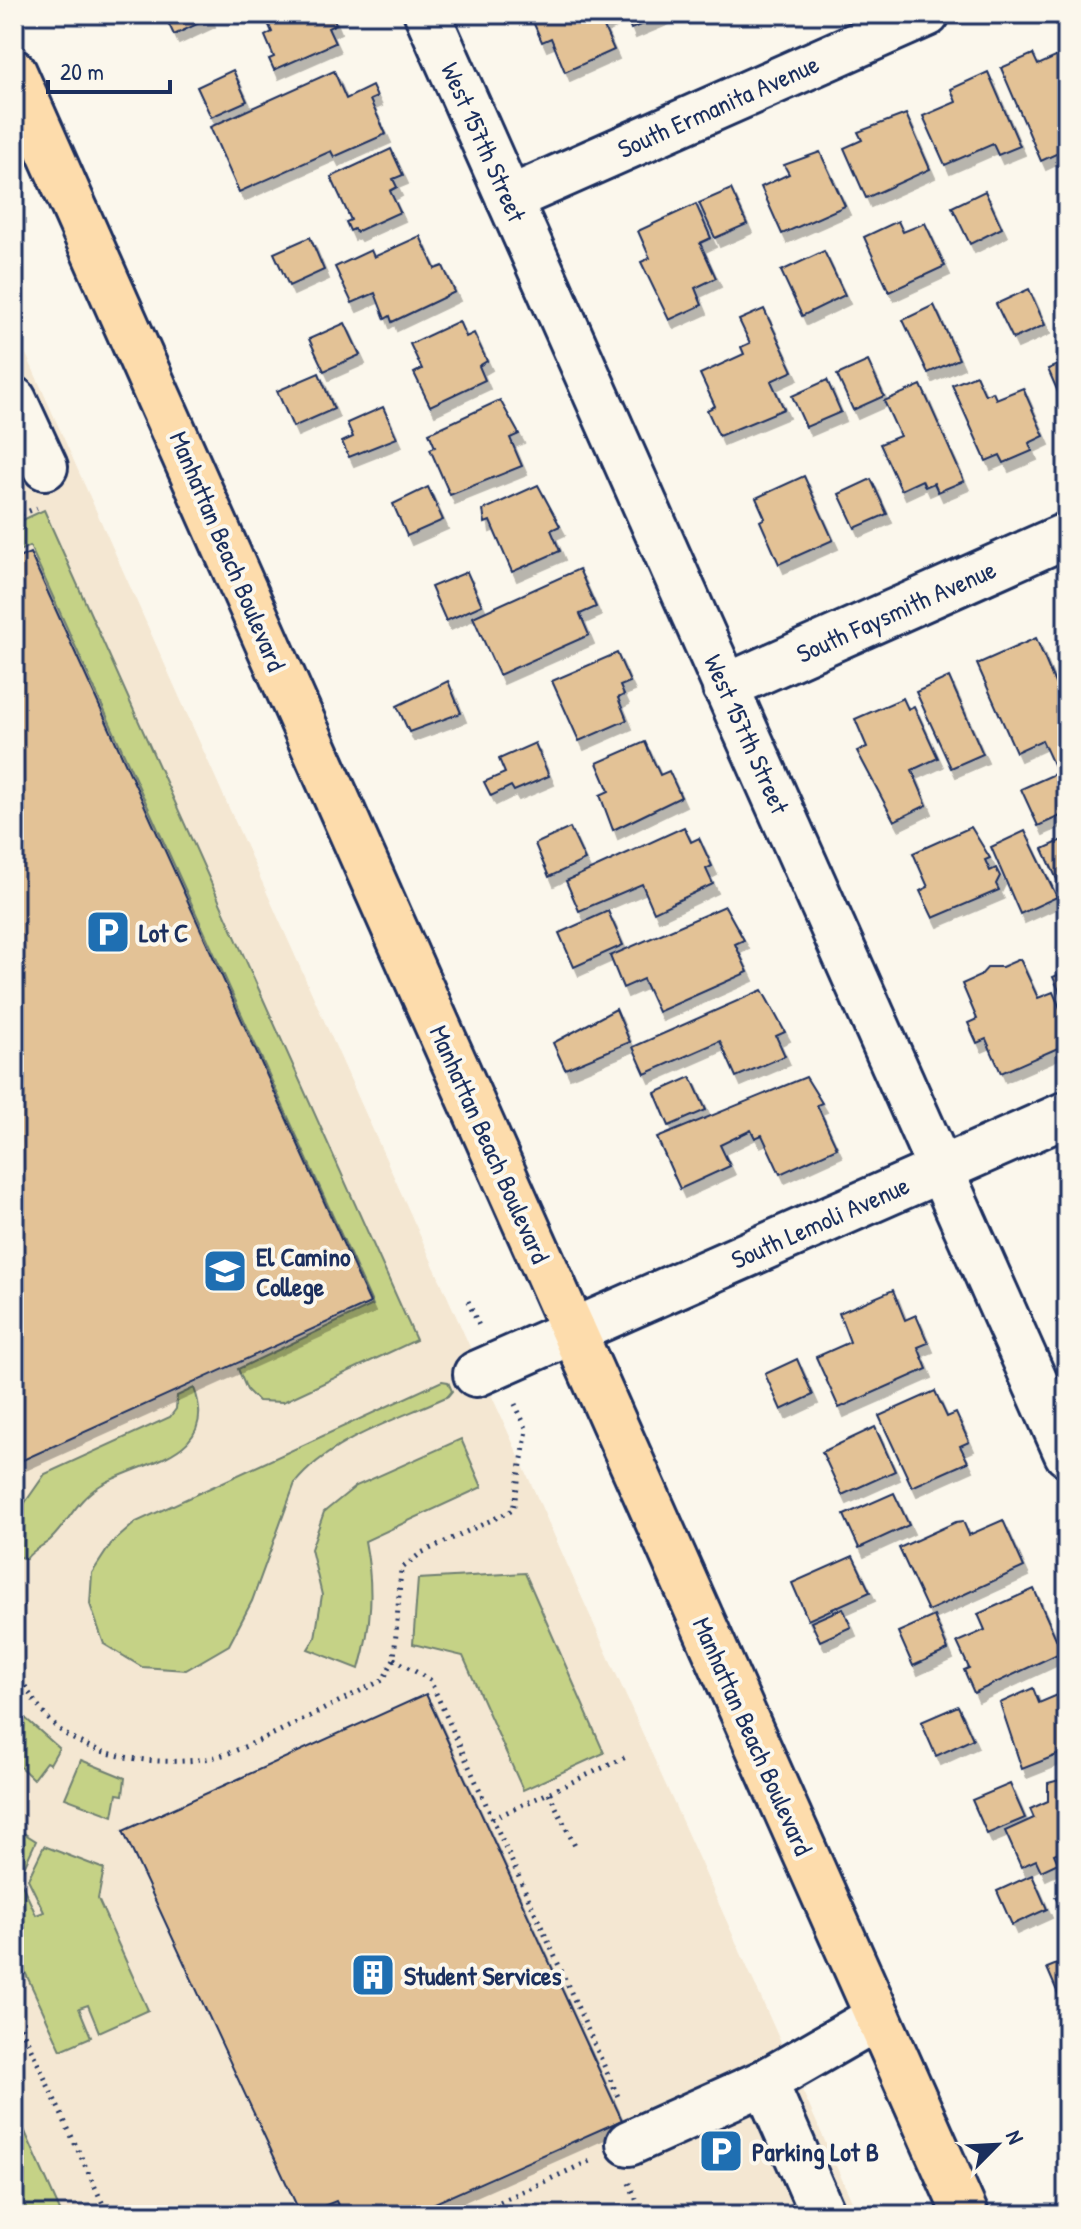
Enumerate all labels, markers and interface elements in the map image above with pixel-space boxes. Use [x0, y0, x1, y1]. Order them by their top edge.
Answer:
scale bar [48, 44, 170, 94]
street label: South Ermanita Avenue [612, 46, 824, 166]
text: 20 m [60, 55, 104, 87]
street label: West 157th Street [433, 57, 535, 228]
street label: Manhattan Beach Boulevard [162, 426, 294, 676]
street label: South Faysmith Avenue [791, 551, 1001, 671]
street label: West 157th Street [696, 649, 798, 820]
parking icon: Lot C [84, 908, 132, 956]
place label: Lot C [139, 915, 188, 950]
street label: Manhattan Beach Boulevard [422, 1019, 558, 1269]
street label: South Lemoli Avenue [725, 1167, 915, 1277]
place label: El Camino College [256, 1239, 351, 1305]
school or university icon: El Camino College [201, 1247, 249, 1295]
street label: Manhattan Beach Boulevard [685, 1611, 821, 1861]
building icon: Student Services [349, 1951, 397, 1999]
place label: Student Services [404, 1958, 561, 1993]
north arrow [957, 2105, 1037, 2185]
text: N [999, 2125, 1031, 2149]
parking icon: Parking Lot B [697, 2127, 745, 2175]
place label: Parking Lot B [752, 2134, 879, 2170]

